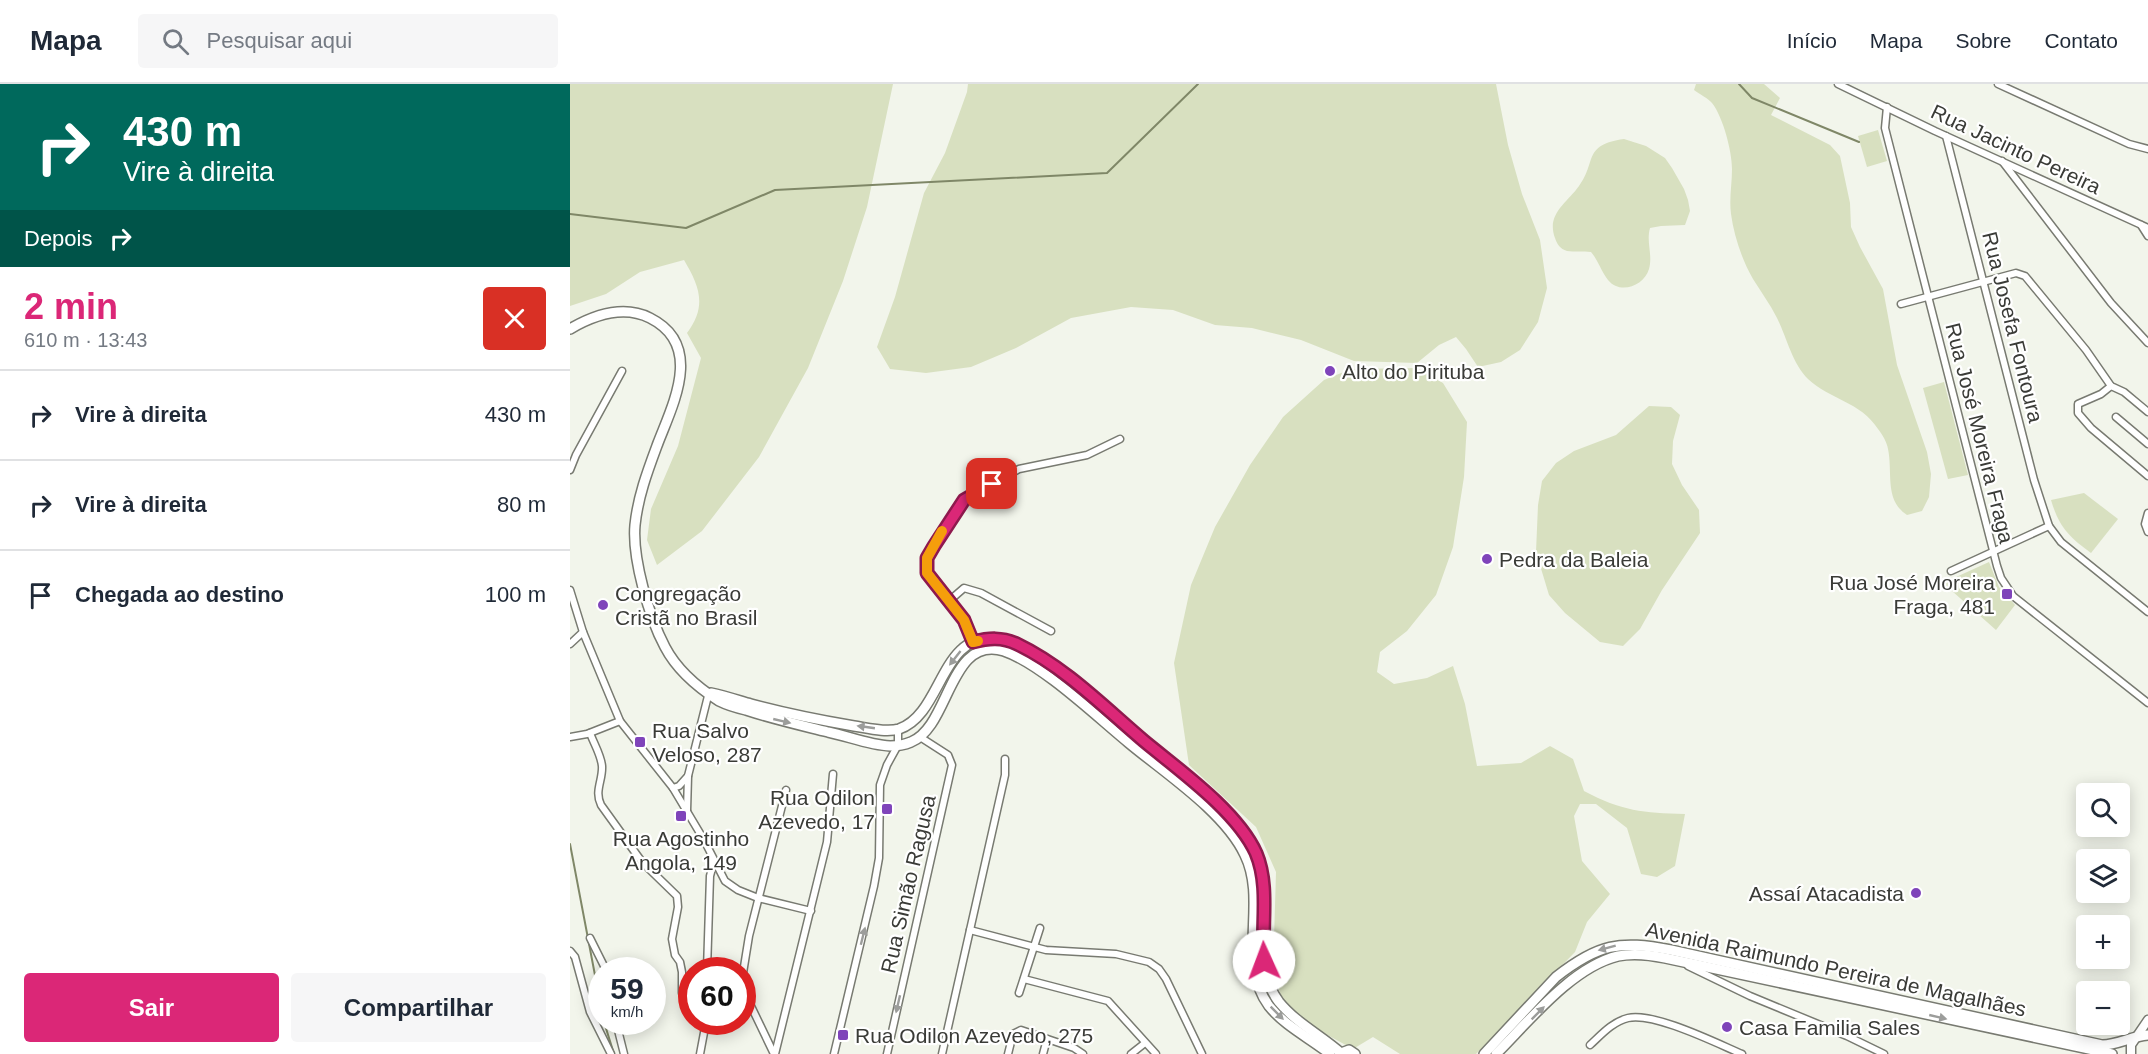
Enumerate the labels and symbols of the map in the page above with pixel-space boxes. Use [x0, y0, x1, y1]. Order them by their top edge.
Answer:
street label: Rua Jacinto Pereira [1928, 100, 2105, 199]
street label: Rua Josefa Fontoura [1978, 229, 2048, 425]
street label: Rua José Moreira Fraga [1941, 320, 2019, 546]
place label: Alto do Pirituba [1342, 360, 1485, 383]
marker: Alto do Pirituba [1323, 364, 1337, 378]
pin [966, 458, 1017, 509]
place label: Pedra da Baleia [1499, 548, 1649, 571]
marker: Pedra da Baleia [1480, 552, 1494, 566]
place label: Rua José Moreira Fraga, 481 [1829, 571, 1995, 618]
place label: Congregação Cristã no Brasil [615, 582, 757, 629]
marker: Rua José Moreira Fraga, 481 [2000, 587, 2014, 601]
marker: Congregação Cristã no Brasil [596, 598, 610, 612]
one-way arrow [949, 650, 962, 666]
one-way arrow [773, 717, 791, 727]
place label: Rua Salvo Veloso, 287 [652, 719, 762, 766]
one-way arrow [856, 723, 875, 732]
marker: Rua Salvo Veloso, 287 [633, 735, 647, 749]
place label: Rua Odilon Azevedo, 17 [758, 786, 875, 833]
street label: Rua Simão Ragusa [876, 792, 940, 975]
marker: Rua Odilon Azevedo, 17 [880, 802, 894, 816]
marker: Rua Agostinho Angola, 149 [674, 809, 688, 823]
place label: Rua Agostinho Angola, 149 [613, 827, 749, 874]
place label: Assaí Atacadista [1749, 882, 1904, 905]
marker: Assaí Atacadista [1909, 886, 1923, 900]
street label: Avenida Raimundo Pereira de Magalhães [1644, 917, 2028, 1021]
one-way arrow [858, 927, 868, 945]
position arrow [1232, 929, 1296, 993]
one-way arrow [1598, 944, 1616, 953]
speed limit sign: 60 [678, 957, 756, 1035]
one-way arrow [893, 995, 903, 1014]
one-way arrow [1269, 1006, 1284, 1020]
one-way arrow [1530, 1006, 1544, 1020]
one-way arrow [1929, 1013, 1948, 1022]
place label: Casa Familia Sales [1739, 1016, 1920, 1039]
marker: Casa Familia Sales [1720, 1020, 1734, 1034]
place label: Rua Odilon Azevedo, 275 [855, 1024, 1093, 1047]
marker: Rua Odilon Azevedo, 275 [836, 1028, 850, 1042]

